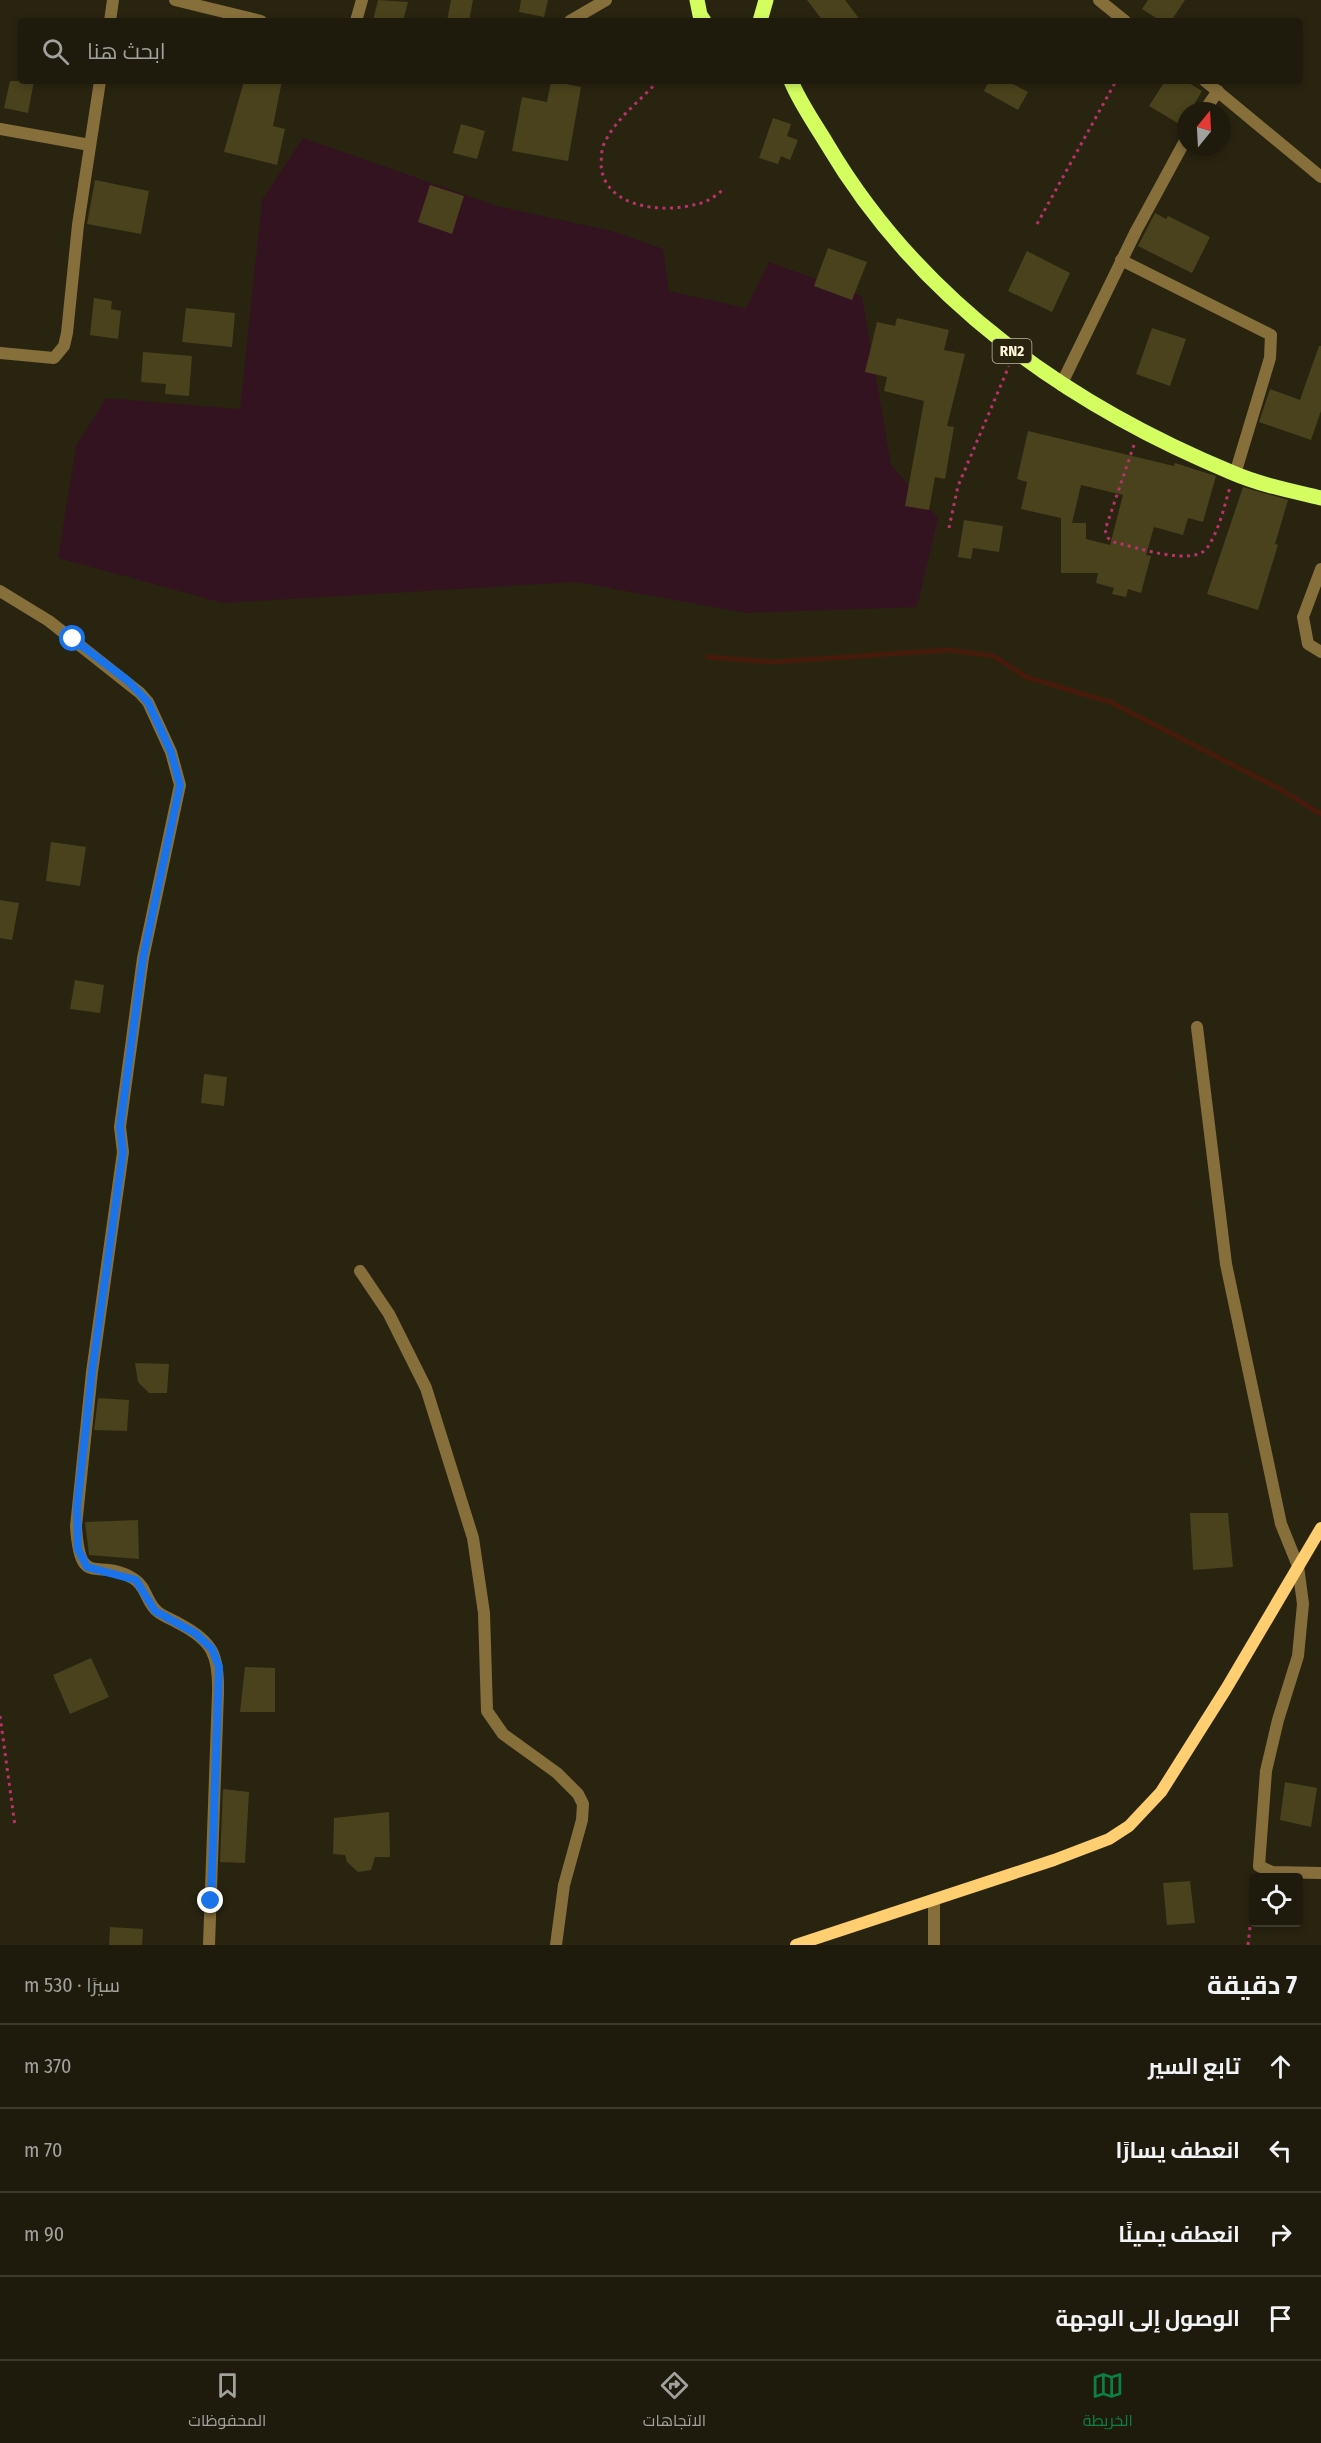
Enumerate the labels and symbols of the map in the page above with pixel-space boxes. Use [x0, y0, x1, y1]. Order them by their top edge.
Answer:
north arrow [1177, 102, 1231, 156]
road number: RN2 [992, 339, 1032, 363]
route start [59, 625, 85, 651]
route end [197, 1887, 223, 1913]

